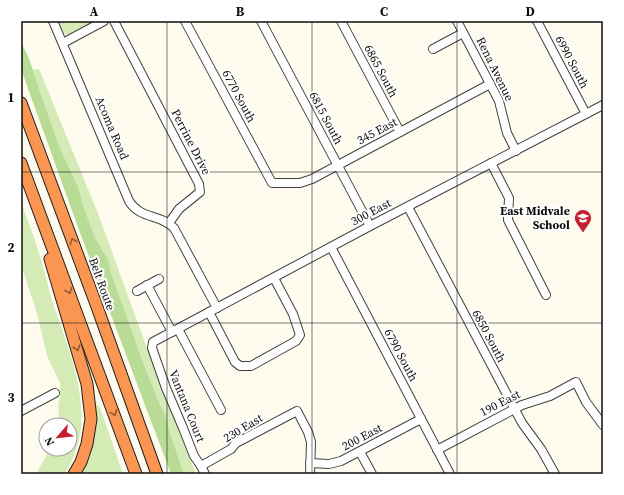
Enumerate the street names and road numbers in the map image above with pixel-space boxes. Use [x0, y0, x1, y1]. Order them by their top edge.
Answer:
street label: 6990 South [551, 33, 593, 91]
street label: Rena Avenue [473, 34, 517, 104]
street label: 6865 South [360, 42, 402, 100]
street label: 6770 South [218, 67, 260, 125]
street label: 6815 South [305, 89, 347, 147]
street label: Acoma Road [92, 94, 133, 162]
street label: Perrine Drive [168, 106, 214, 178]
street label: 345 East [354, 114, 400, 148]
street label: 300 East [348, 195, 394, 229]
street label: Belt Route [85, 255, 119, 313]
street label: 6850 South [468, 307, 510, 365]
street label: 6790 South [380, 326, 422, 384]
street label: Vantana Court [165, 367, 209, 445]
street label: 190 East [477, 386, 523, 420]
street label: 230 East [220, 410, 266, 446]
street label: 200 East [339, 420, 385, 454]

